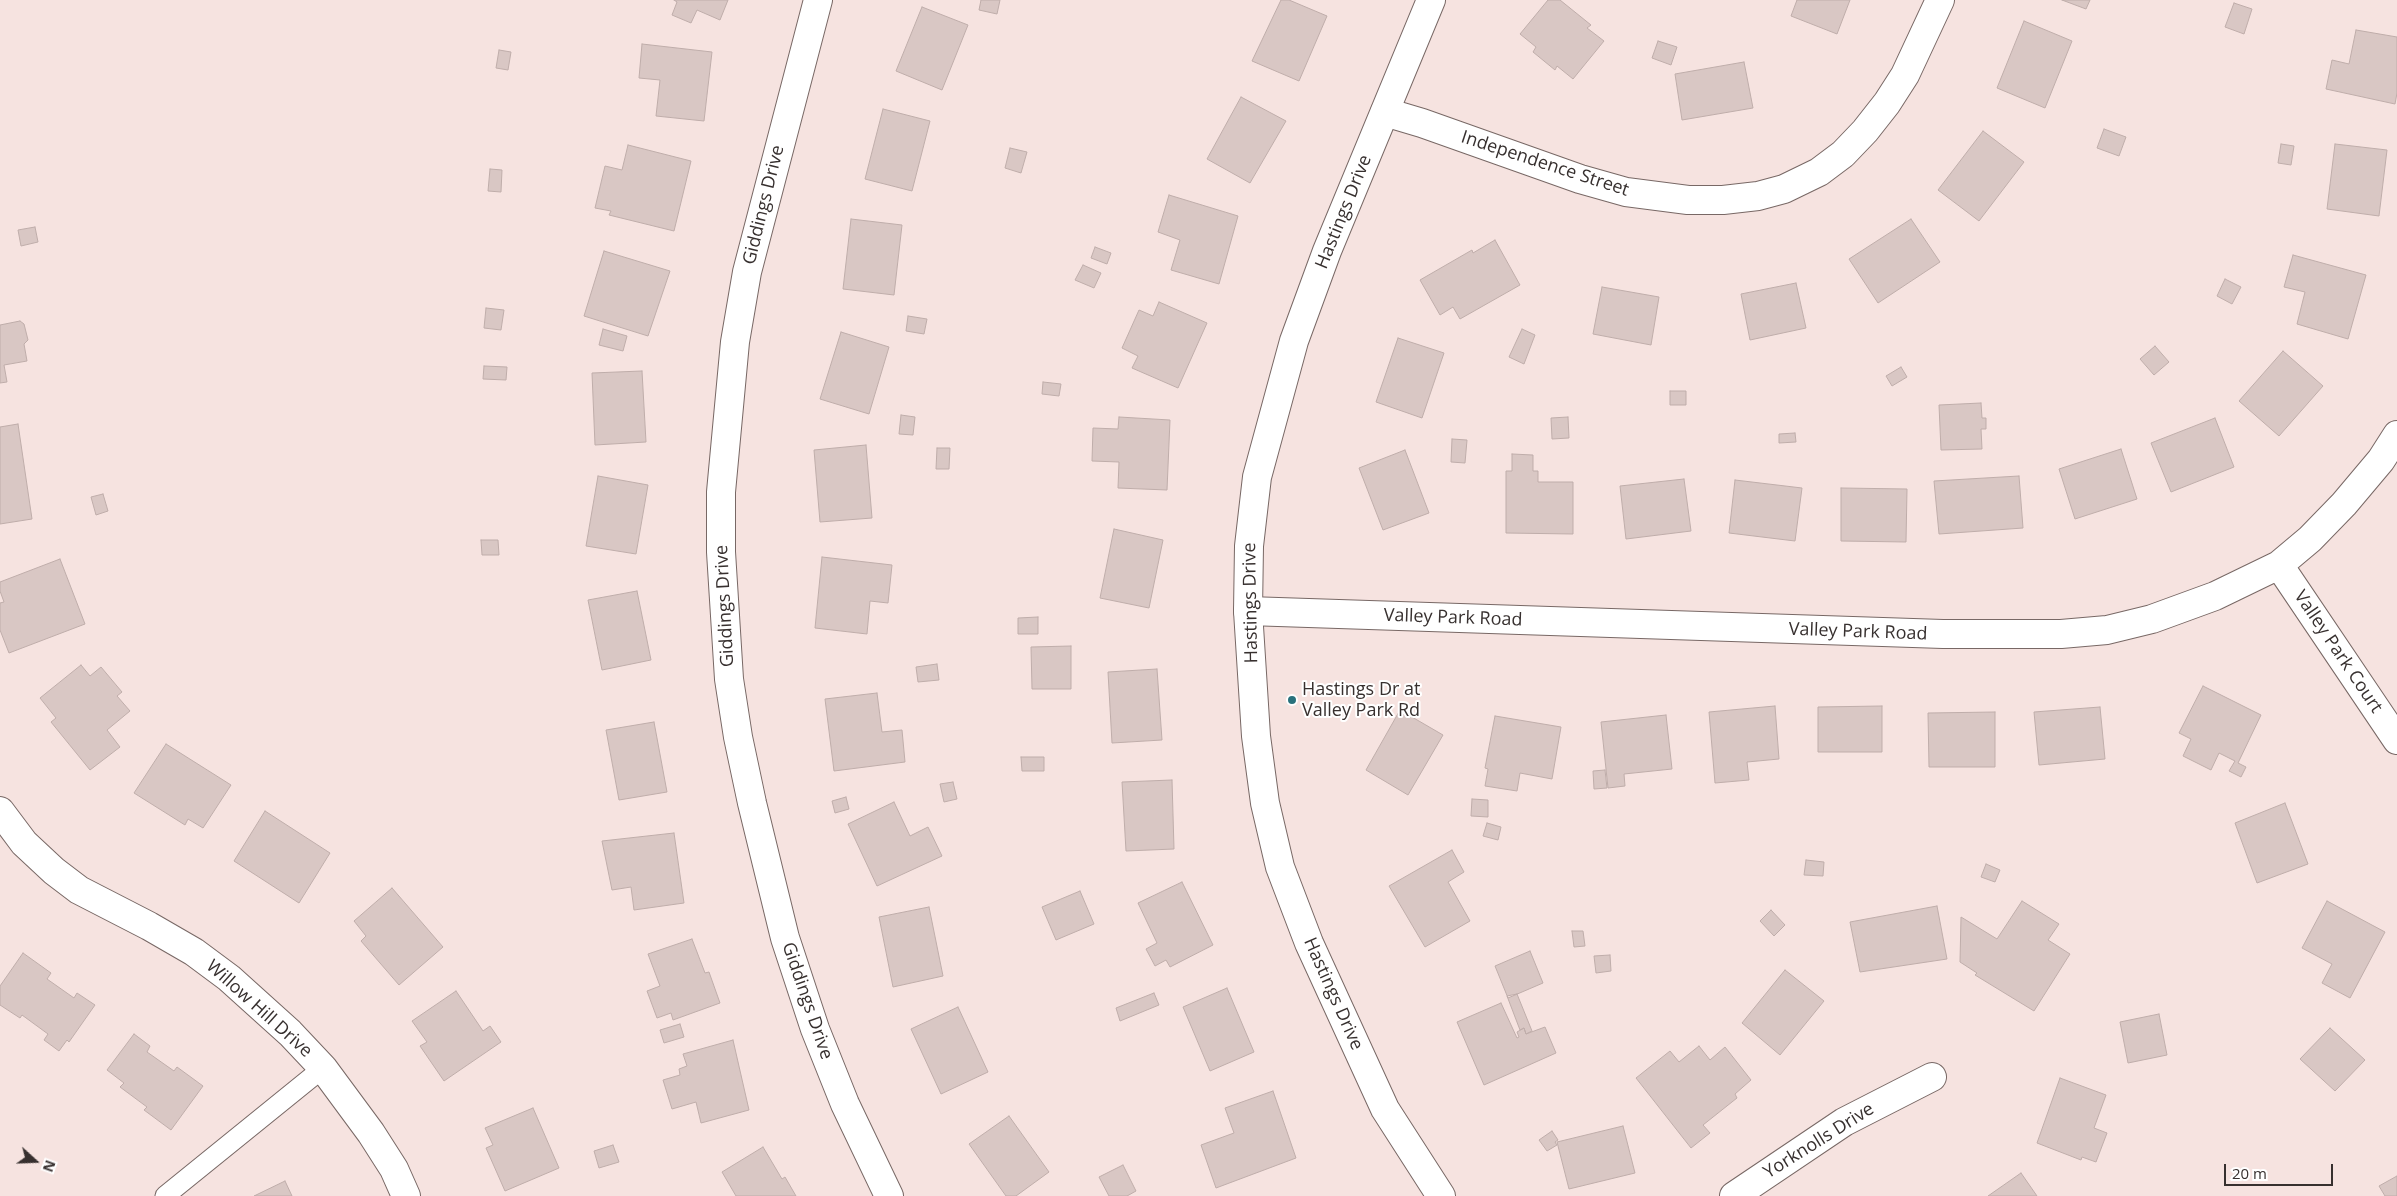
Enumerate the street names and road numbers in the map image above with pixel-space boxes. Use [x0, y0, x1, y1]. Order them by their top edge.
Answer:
street label: Independence Street [1458, 127, 1632, 201]
street label: Giddings Drive [739, 143, 789, 267]
street label: Hastings Drive [1311, 152, 1377, 272]
street label: Hastings Drive [1239, 542, 1263, 664]
street label: Giddings Drive [711, 544, 739, 668]
street label: Valley Park Court [2289, 587, 2387, 717]
street label: Valley Park Road [1383, 605, 1523, 631]
street label: Valley Park Road [1788, 619, 1928, 645]
street label: Hastings Drive [1299, 934, 1367, 1054]
street label: Giddings Drive [777, 940, 837, 1062]
street label: Willow Hill Drive [201, 956, 317, 1062]
street label: Yorknolls Drive [1760, 1098, 1878, 1184]

